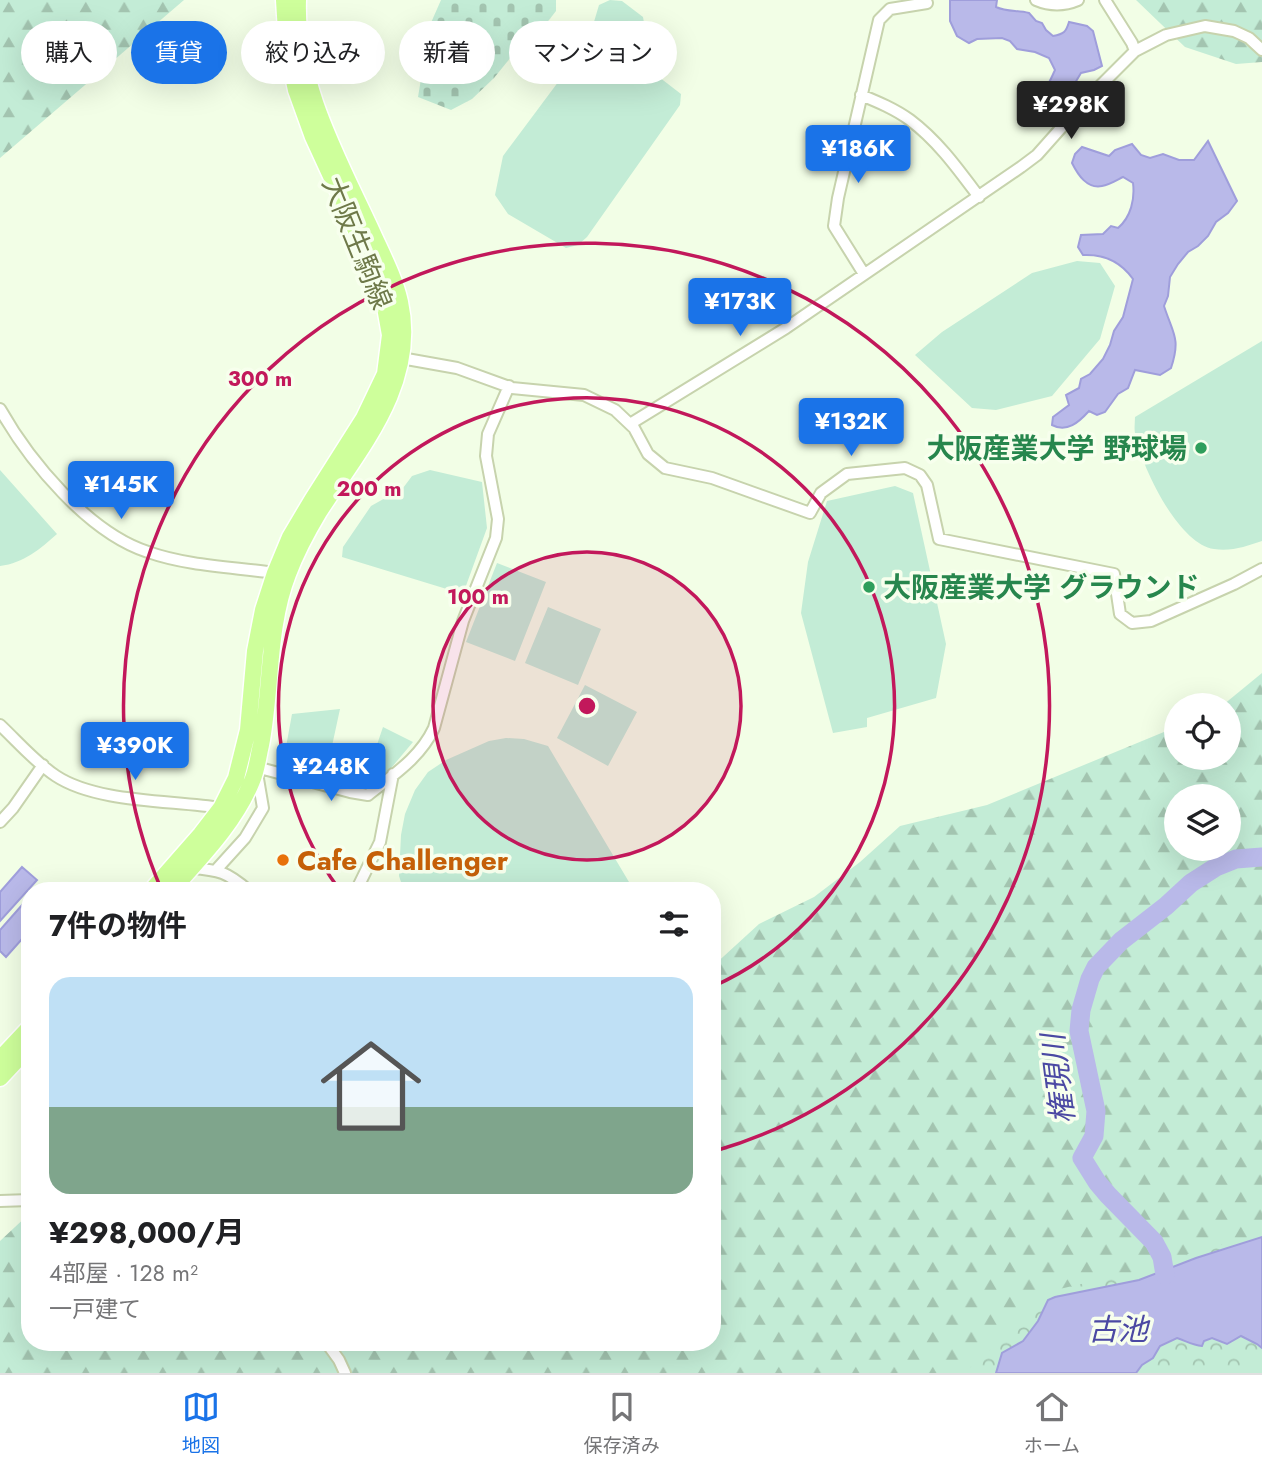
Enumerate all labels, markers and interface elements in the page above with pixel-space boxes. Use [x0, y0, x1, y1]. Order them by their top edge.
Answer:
chip: 購入 [21, 21, 117, 84]
chip: 賃貸 [131, 21, 227, 84]
chip: 絞り込み [241, 21, 385, 84]
chip: 新着 [399, 21, 495, 84]
chip: マンション [509, 21, 677, 84]
pin: ¥298K [1022, 82, 1120, 141]
text: ¥298K [1033, 87, 1109, 121]
pin: ¥186K [809, 125, 907, 185]
text: ¥186K [822, 131, 894, 165]
street label: 大阪生駒線 [312, 170, 402, 316]
pin: ¥173K [691, 278, 789, 338]
text: ¥173K [704, 284, 776, 318]
text: 300 m [228, 364, 292, 394]
pin: ¥132K [802, 398, 900, 458]
text: ¥132K [815, 404, 887, 438]
place label: 大阪産業大学 野球場 [927, 428, 1187, 469]
marker: 大阪産業大学 野球場 [1193, 440, 1209, 456]
pin: ¥145K [72, 462, 170, 521]
text: ¥145K [84, 467, 158, 501]
text: 200 m [336, 474, 402, 504]
place label: 大阪産業大学 グラウンド [883, 567, 1199, 608]
marker: 大阪産業大学 グラウンド [861, 579, 877, 595]
text: 100 m [447, 582, 509, 612]
map controls [1164, 693, 1241, 861]
button: locate [1164, 693, 1241, 770]
centre of rings [575, 694, 599, 718]
pin: ¥390K [86, 722, 184, 782]
text: ¥390K [97, 728, 173, 762]
pin: ¥248K [282, 744, 380, 803]
text: ¥248K [292, 749, 370, 783]
button: layers [1164, 784, 1241, 861]
place label: Cafe Challenger [297, 840, 509, 881]
marker: Cafe Challenger [275, 852, 291, 868]
text: 7件の物件 [49, 904, 187, 947]
icon: filters [655, 905, 693, 943]
icon: home [308, 1023, 434, 1149]
water label: 権現川 [1031, 1029, 1085, 1126]
text: ¥298,000/月 [49, 1211, 245, 1254]
text: 4部屋 · 128 m² [49, 1256, 198, 1290]
text: 一戸建て [49, 1292, 141, 1326]
water label: 古池 [1088, 1308, 1151, 1351]
tab: 地図 [182, 1388, 220, 1459]
tab: 保存済み [584, 1388, 660, 1459]
tab: ホーム [1024, 1388, 1080, 1459]

